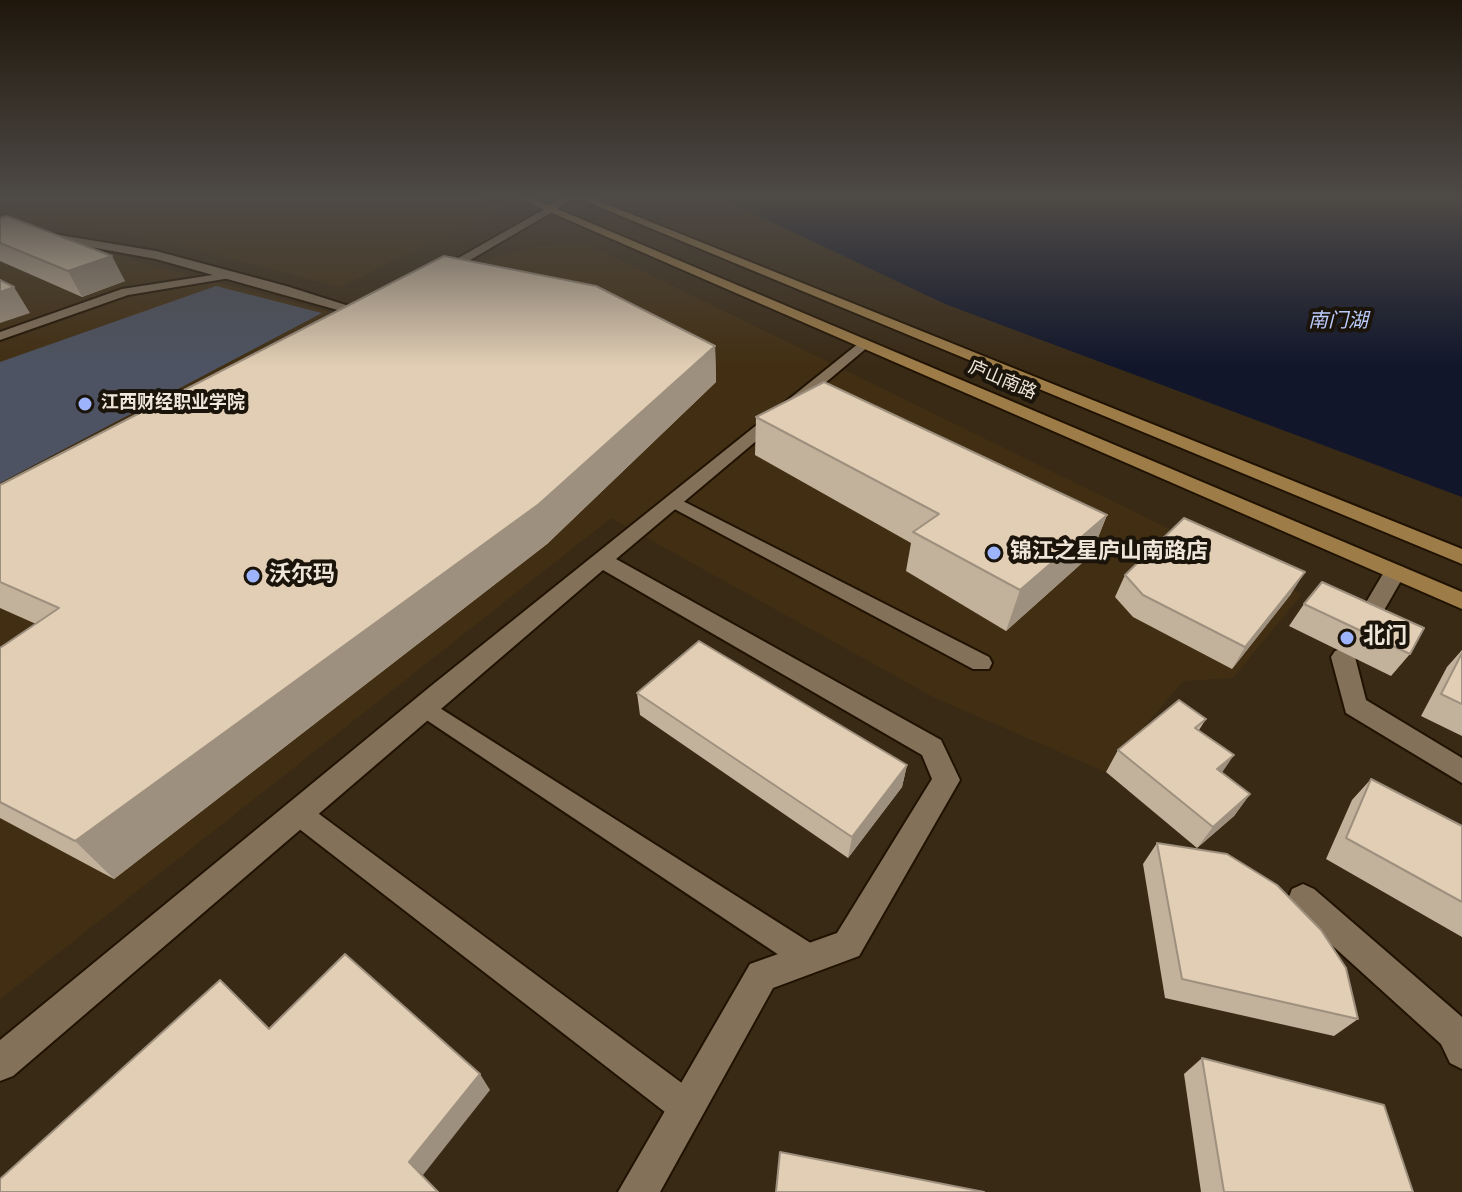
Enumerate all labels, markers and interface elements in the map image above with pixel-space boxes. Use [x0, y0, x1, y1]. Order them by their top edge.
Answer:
water label: 南门湖 [1308, 310, 1368, 334]
street label: 庐山南路 [965, 357, 1039, 405]
place label: 江西财经职业学院 [101, 393, 245, 415]
marker: 江西财经职业学院 [76, 395, 94, 413]
place label: 锦江之星庐山南路店 [1010, 540, 1208, 566]
marker: 锦江之星庐山南路店 [985, 544, 1003, 562]
place label: 沃尔玛 [269, 563, 335, 589]
marker: 沃尔玛 [244, 567, 262, 585]
place label: 北门 [1363, 625, 1407, 651]
marker: 北门 [1338, 629, 1356, 647]

